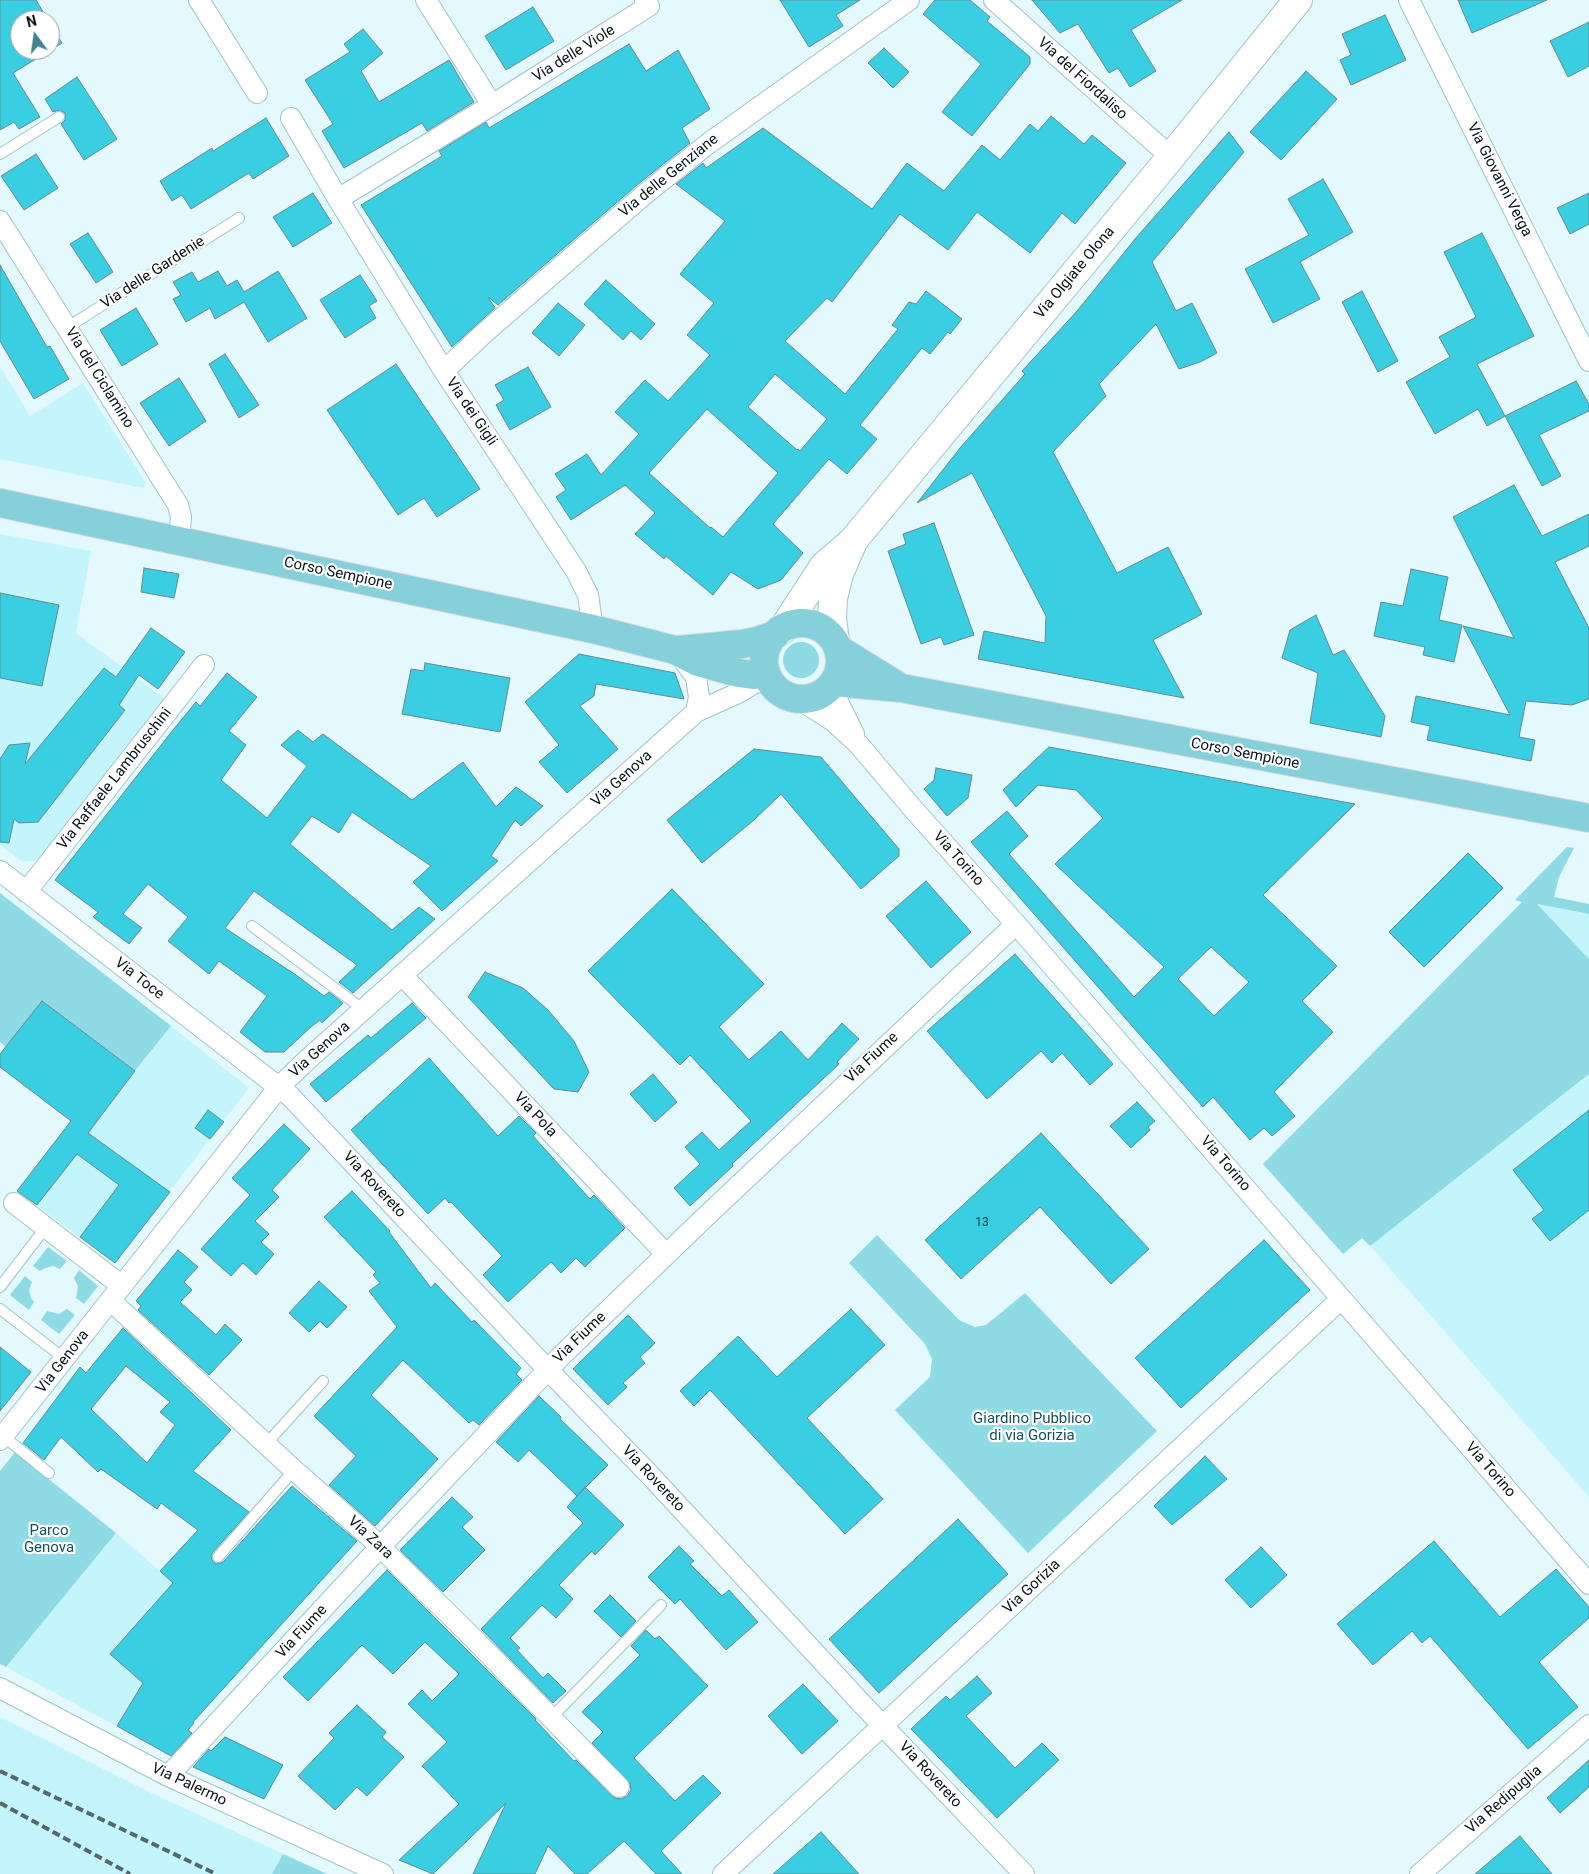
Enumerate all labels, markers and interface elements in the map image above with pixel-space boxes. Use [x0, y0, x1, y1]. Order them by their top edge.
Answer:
north arrow [10, 10, 60, 60]
text: N [25, 12, 38, 30]
street label: Via delle Viole [529, 22, 619, 86]
street label: Via del Fiordaliso [1033, 34, 1131, 124]
street label: Via Giovanni Verga [1463, 120, 1535, 240]
street label: Via delle Genziane [616, 130, 722, 222]
street label: Via Olgiate Olona [1031, 223, 1119, 323]
street label: Via delle Gardenie [98, 233, 208, 313]
street label: Via del Ciclamino [61, 324, 137, 432]
street label: Via dei Gigli [442, 374, 500, 450]
street label: Corso Sempione [282, 554, 394, 594]
street label: Via Raffaele Lambruschini [54, 705, 176, 853]
street label: Corso Sempione [1189, 735, 1301, 773]
street label: Via Genova [588, 747, 656, 811]
street label: Via Torino [929, 828, 987, 890]
street label: Via Toce [111, 954, 167, 1004]
street label: Via Genova [286, 1018, 354, 1082]
street label: Via Fiume [842, 1029, 902, 1087]
street label: Via Pola [510, 1089, 560, 1141]
street label: Via Torino [1196, 1133, 1254, 1195]
street label: Via Rovereto [339, 1148, 409, 1222]
house number: 13 [975, 1216, 989, 1230]
street label: Via Fiume [550, 1308, 610, 1368]
street label: Via Genova [33, 1327, 93, 1397]
park label: Giardino Pubblico di via Gorizia [973, 1410, 1091, 1445]
street label: Via Torino [1461, 1439, 1519, 1501]
street label: Via Rovereto [618, 1442, 688, 1516]
street label: Via Zara [344, 1513, 396, 1563]
park label: Parco Genova [24, 1522, 74, 1557]
street label: Via Gorizia [1000, 1556, 1064, 1618]
street label: Via Fiume [273, 1602, 331, 1662]
street label: Via Rovereto [895, 1738, 965, 1812]
street label: Via Palermo [148, 1760, 230, 1810]
street label: Via Redipuglia [1462, 1762, 1546, 1838]

